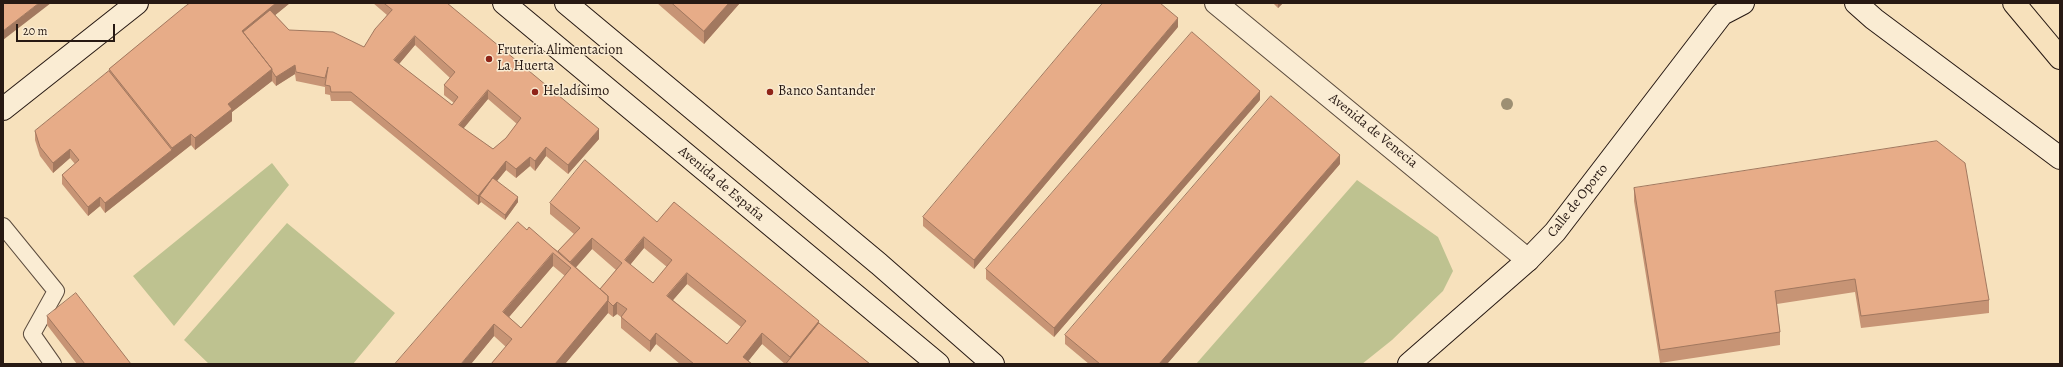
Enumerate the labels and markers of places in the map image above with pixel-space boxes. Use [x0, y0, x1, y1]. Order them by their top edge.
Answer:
place label: Fruteria Alimentacion La Huerta [497, 43, 623, 76]
marker: Fruteria Alimentacion La Huerta [484, 54, 494, 64]
place label: Heladísimo [543, 84, 609, 100]
place label: Banco Santander [778, 84, 875, 100]
marker: Heladísimo [530, 87, 540, 97]
marker: Banco Santander [765, 87, 775, 97]

